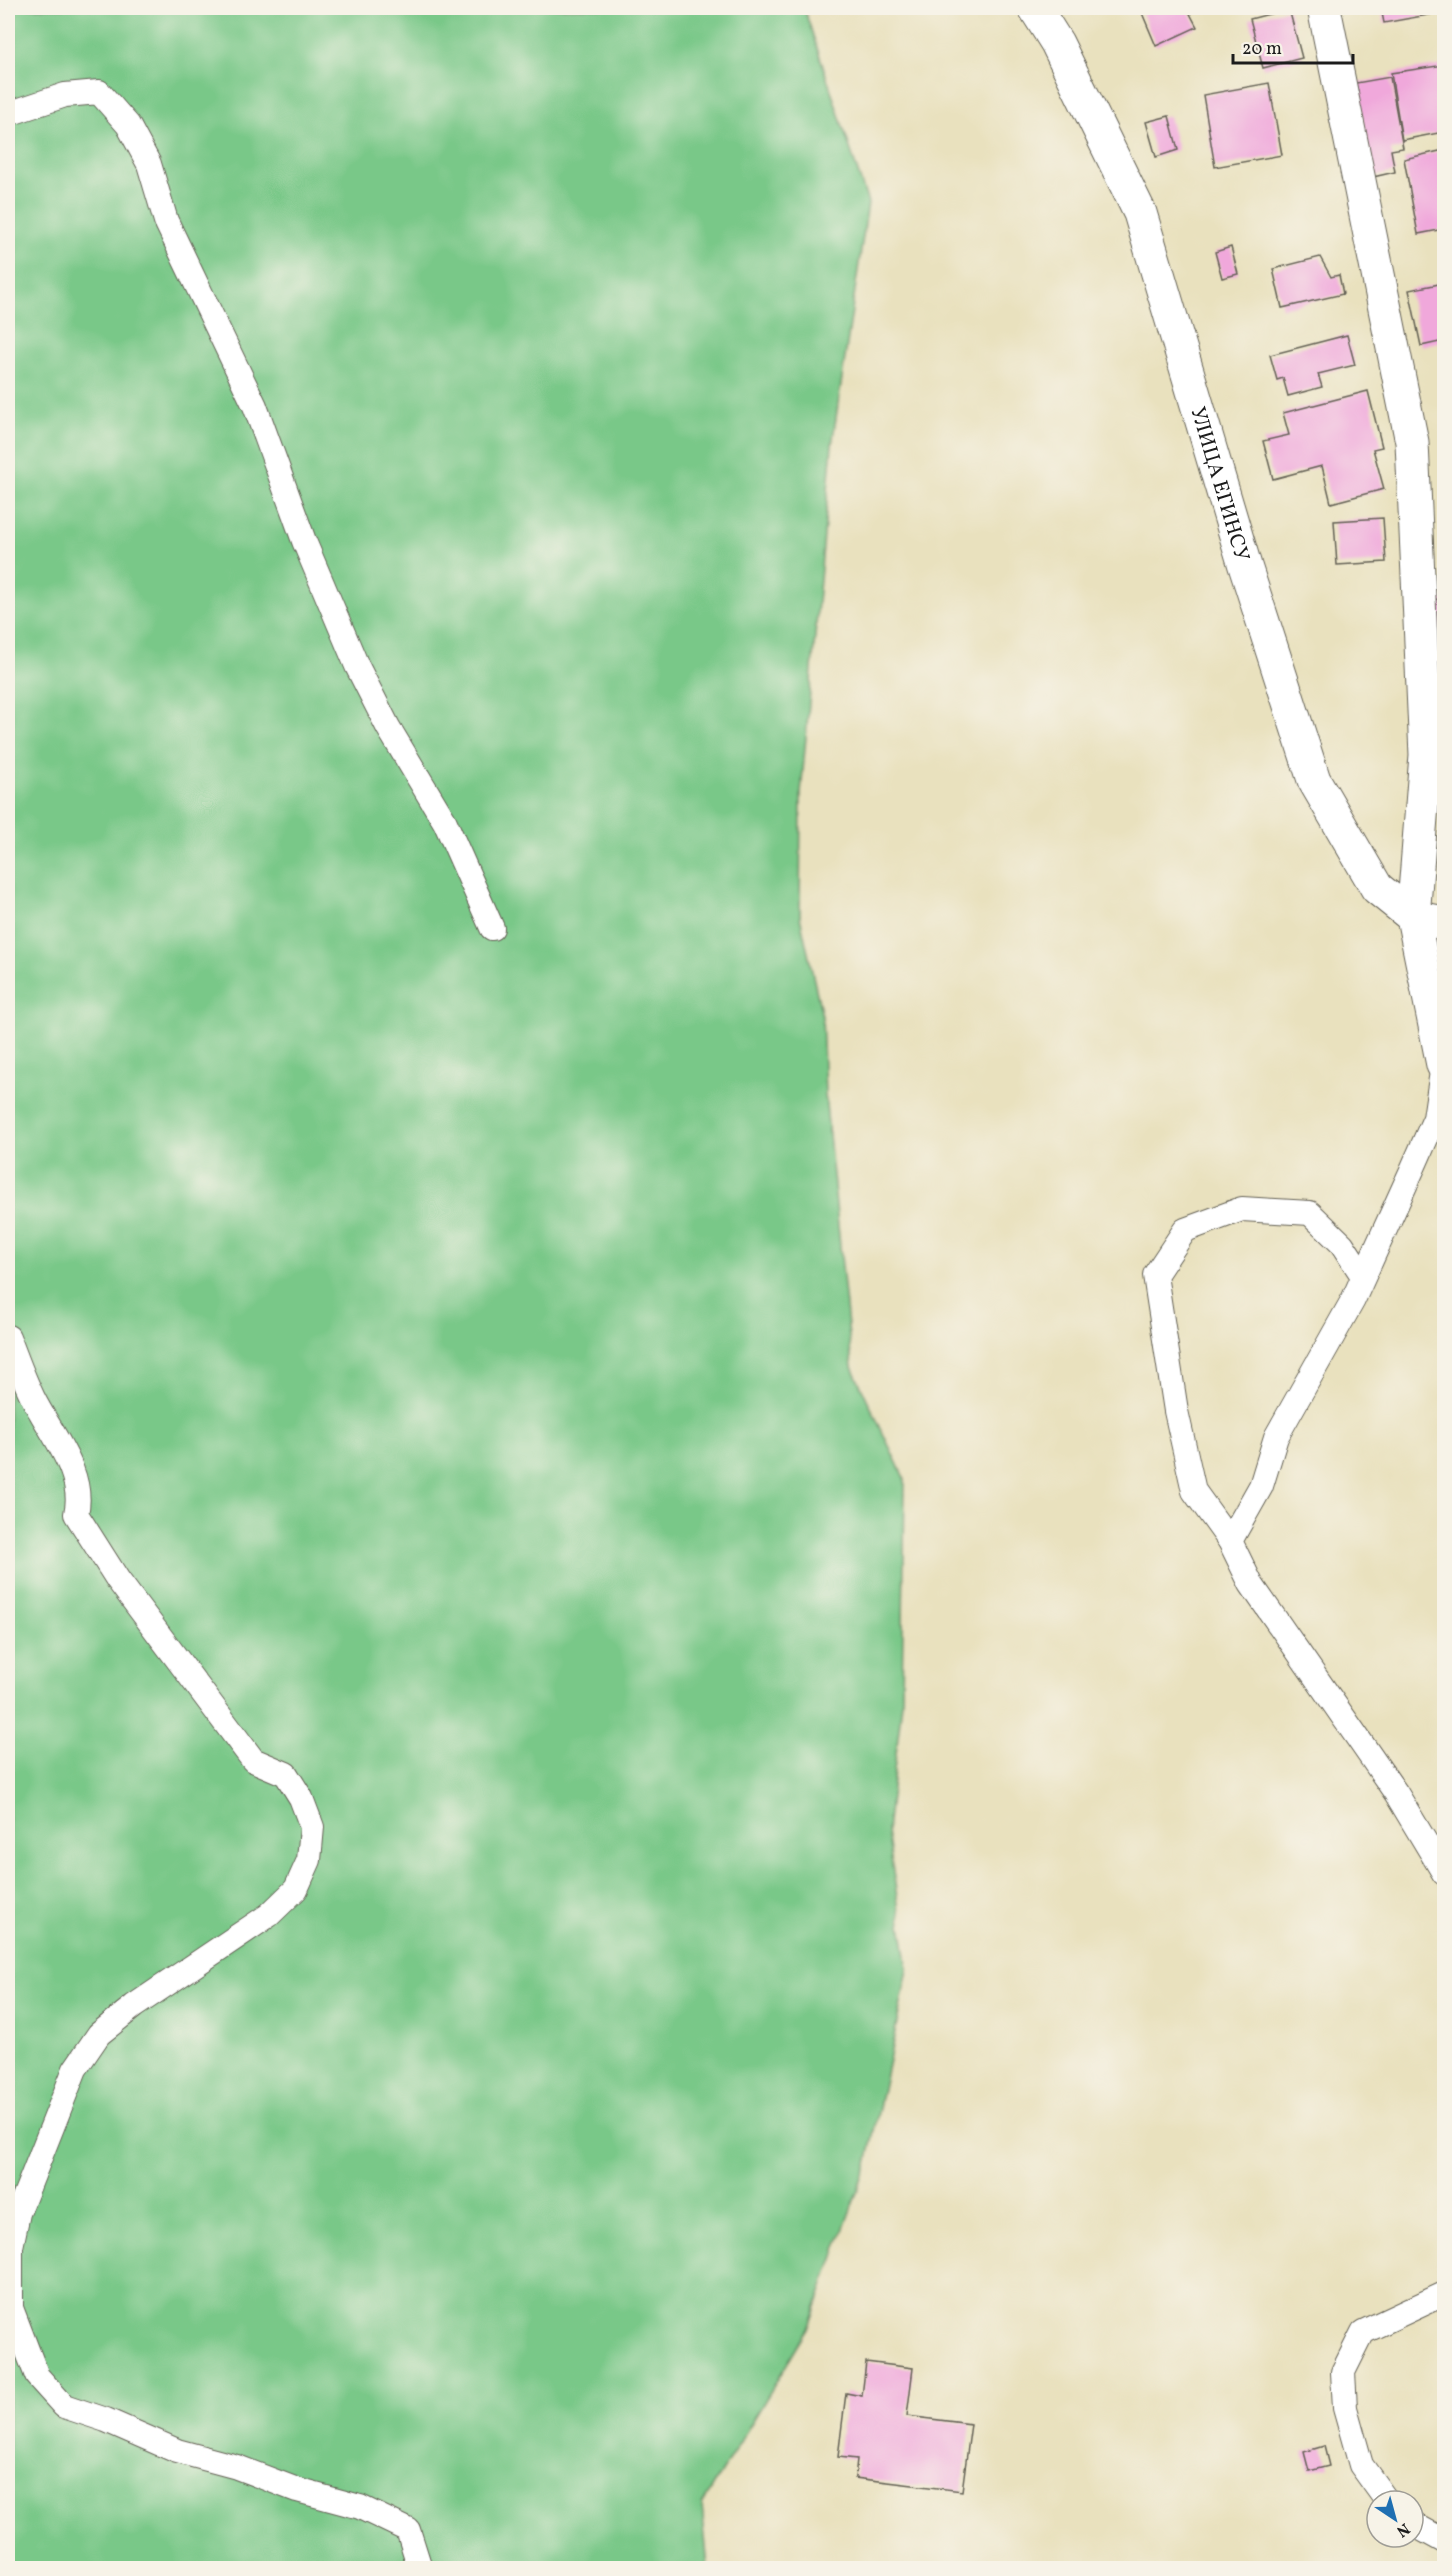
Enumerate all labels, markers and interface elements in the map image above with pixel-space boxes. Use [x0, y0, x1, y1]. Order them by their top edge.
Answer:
scale bar [1233, 27, 1353, 65]
text: 20 m [1242, 37, 1282, 62]
street label: УЛИЦА ЕГИНСУ [1182, 403, 1256, 565]
north arrow [1365, 2489, 1425, 2549]
text: N [1391, 2517, 1414, 2542]

